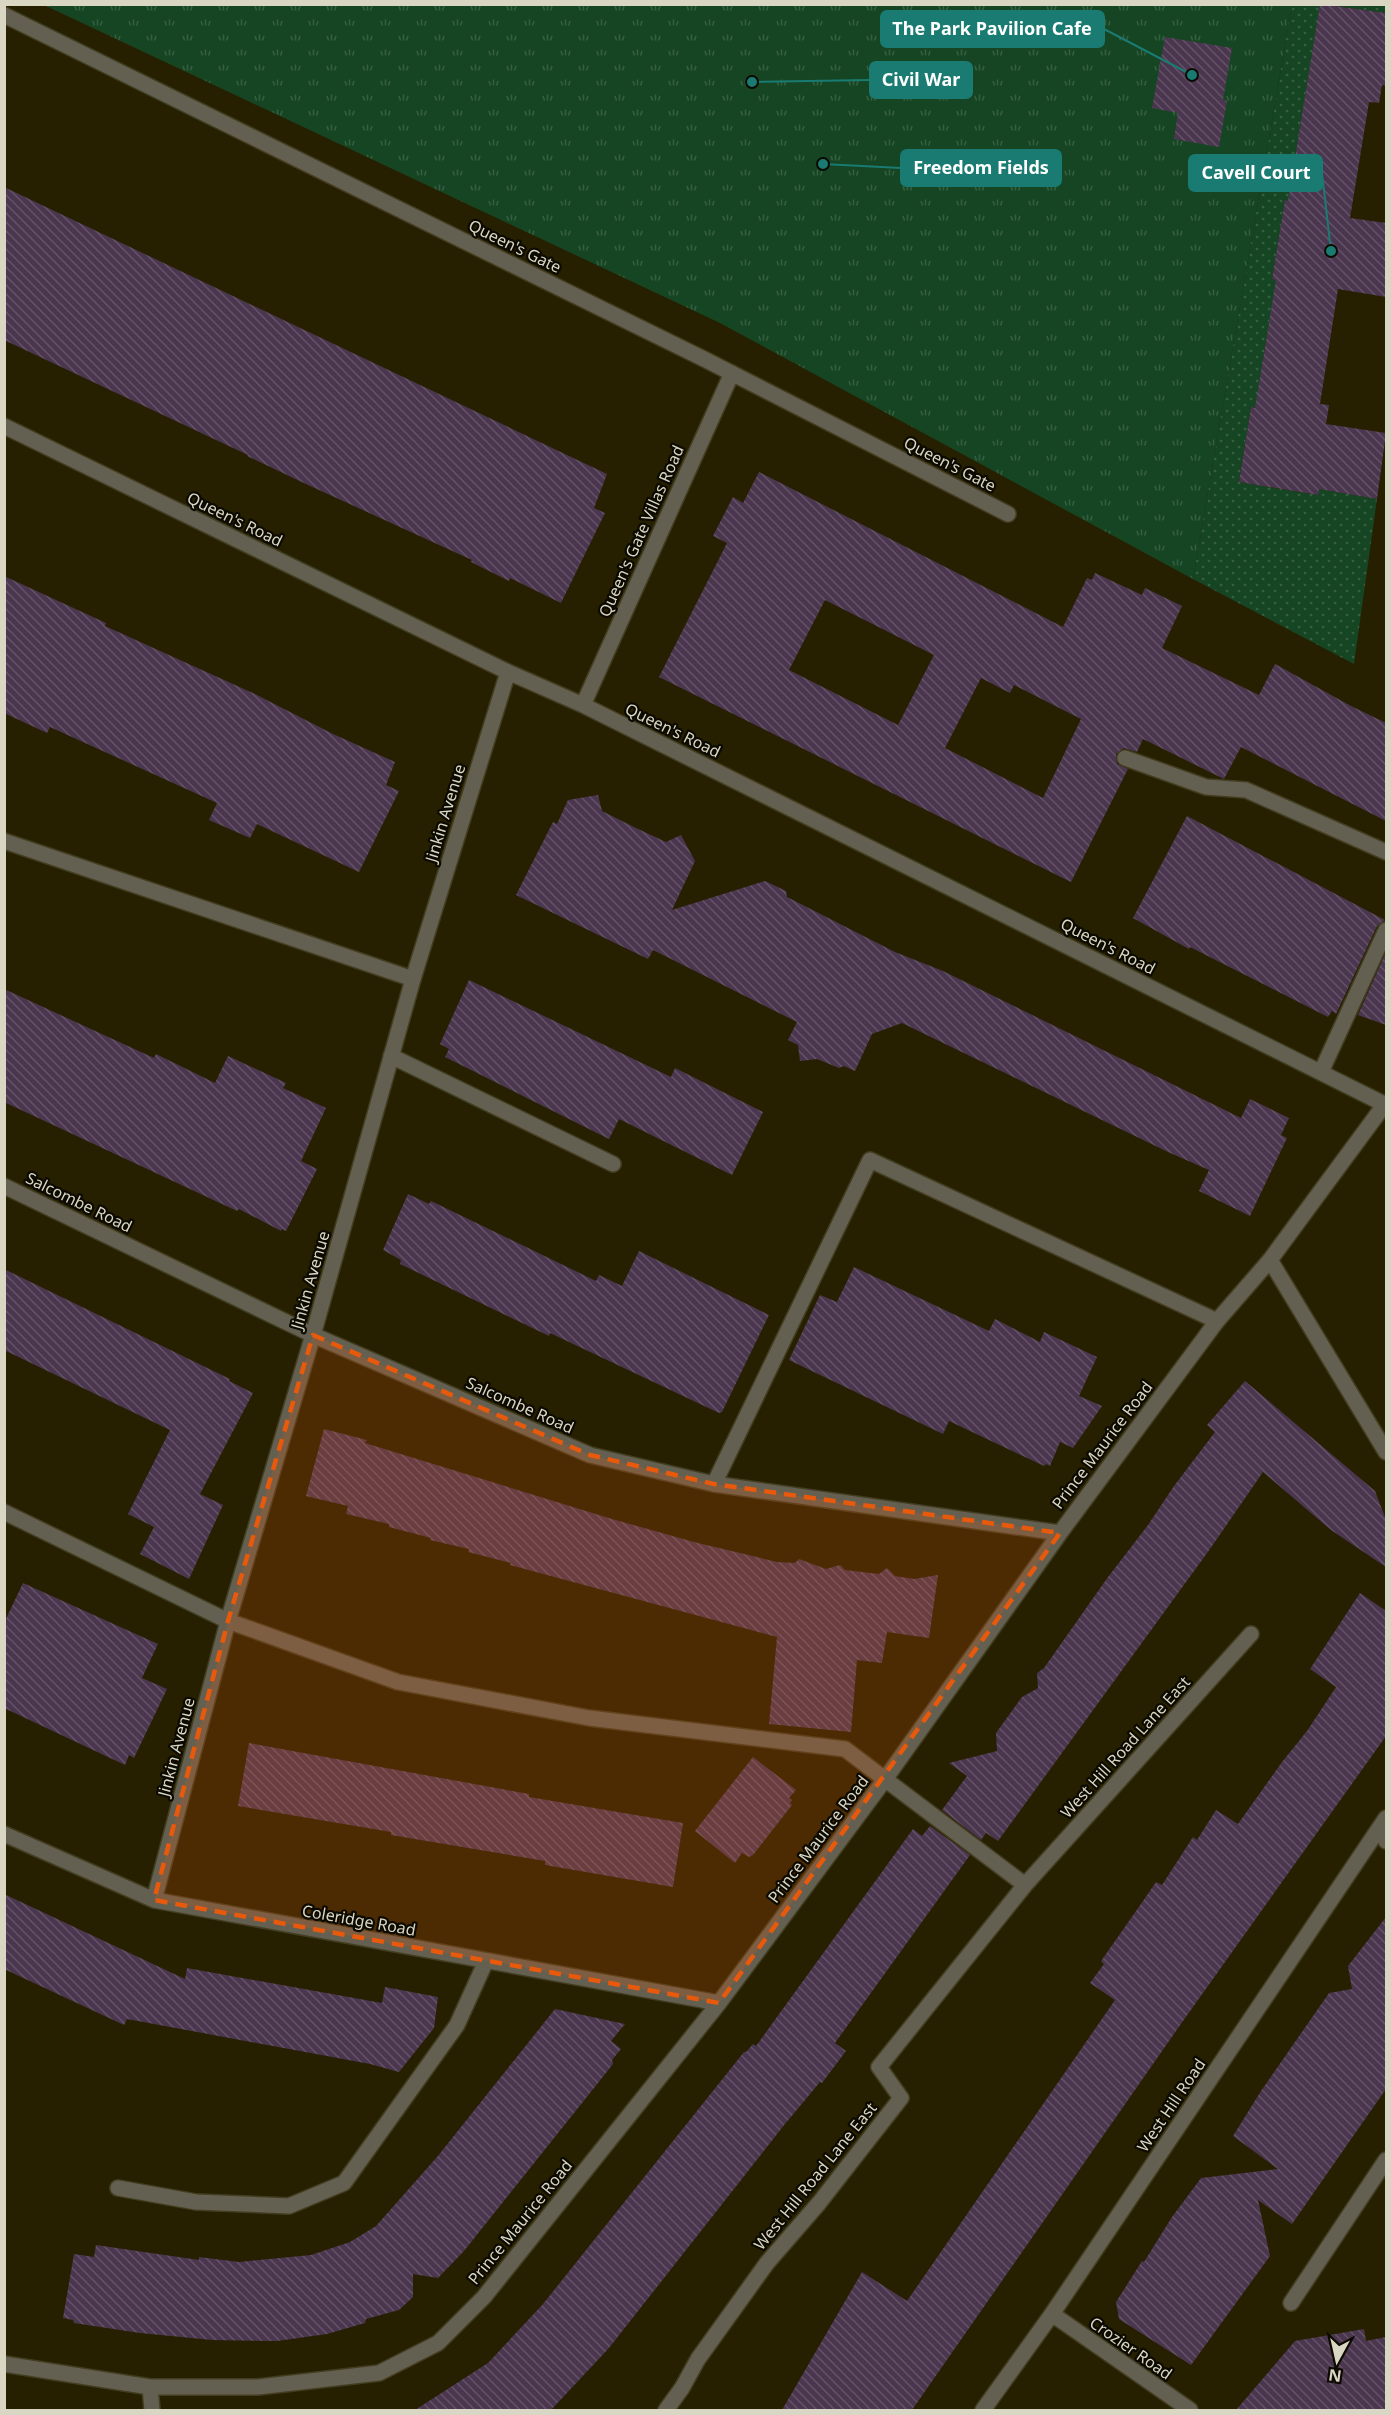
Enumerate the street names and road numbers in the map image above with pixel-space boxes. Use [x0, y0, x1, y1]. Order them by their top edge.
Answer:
street label: Queen's Gate [465, 214, 565, 278]
street label: Queen's Gate [900, 431, 1000, 497]
street label: Queen's Gate Villas Road [593, 442, 689, 620]
street label: Queen's Road [184, 486, 286, 552]
street label: Queen's Road [622, 697, 724, 763]
street label: Jinkin Avenue [419, 761, 470, 867]
street label: Queen's Road [1057, 913, 1159, 979]
street label: Salcombe Road [22, 1167, 136, 1237]
street label: Jinkin Avenue [285, 1228, 335, 1334]
street label: Salcombe Road [463, 1371, 577, 1439]
street label: Prince Maurice Road [1047, 1377, 1157, 1513]
street label: West Hill Road Lane East [1055, 1671, 1195, 1823]
street label: Jinkin Avenue [152, 1695, 200, 1801]
street label: Prince Maurice Road [763, 1771, 873, 1907]
street label: Coleridge Road [300, 1899, 418, 1941]
street label: West Hill Road [1132, 2054, 1210, 2156]
street label: West Hill Road Lane East [749, 2097, 882, 2254]
street label: Prince Maurice Road [463, 2155, 577, 2289]
street label: Crozier Road [1085, 2312, 1177, 2384]

